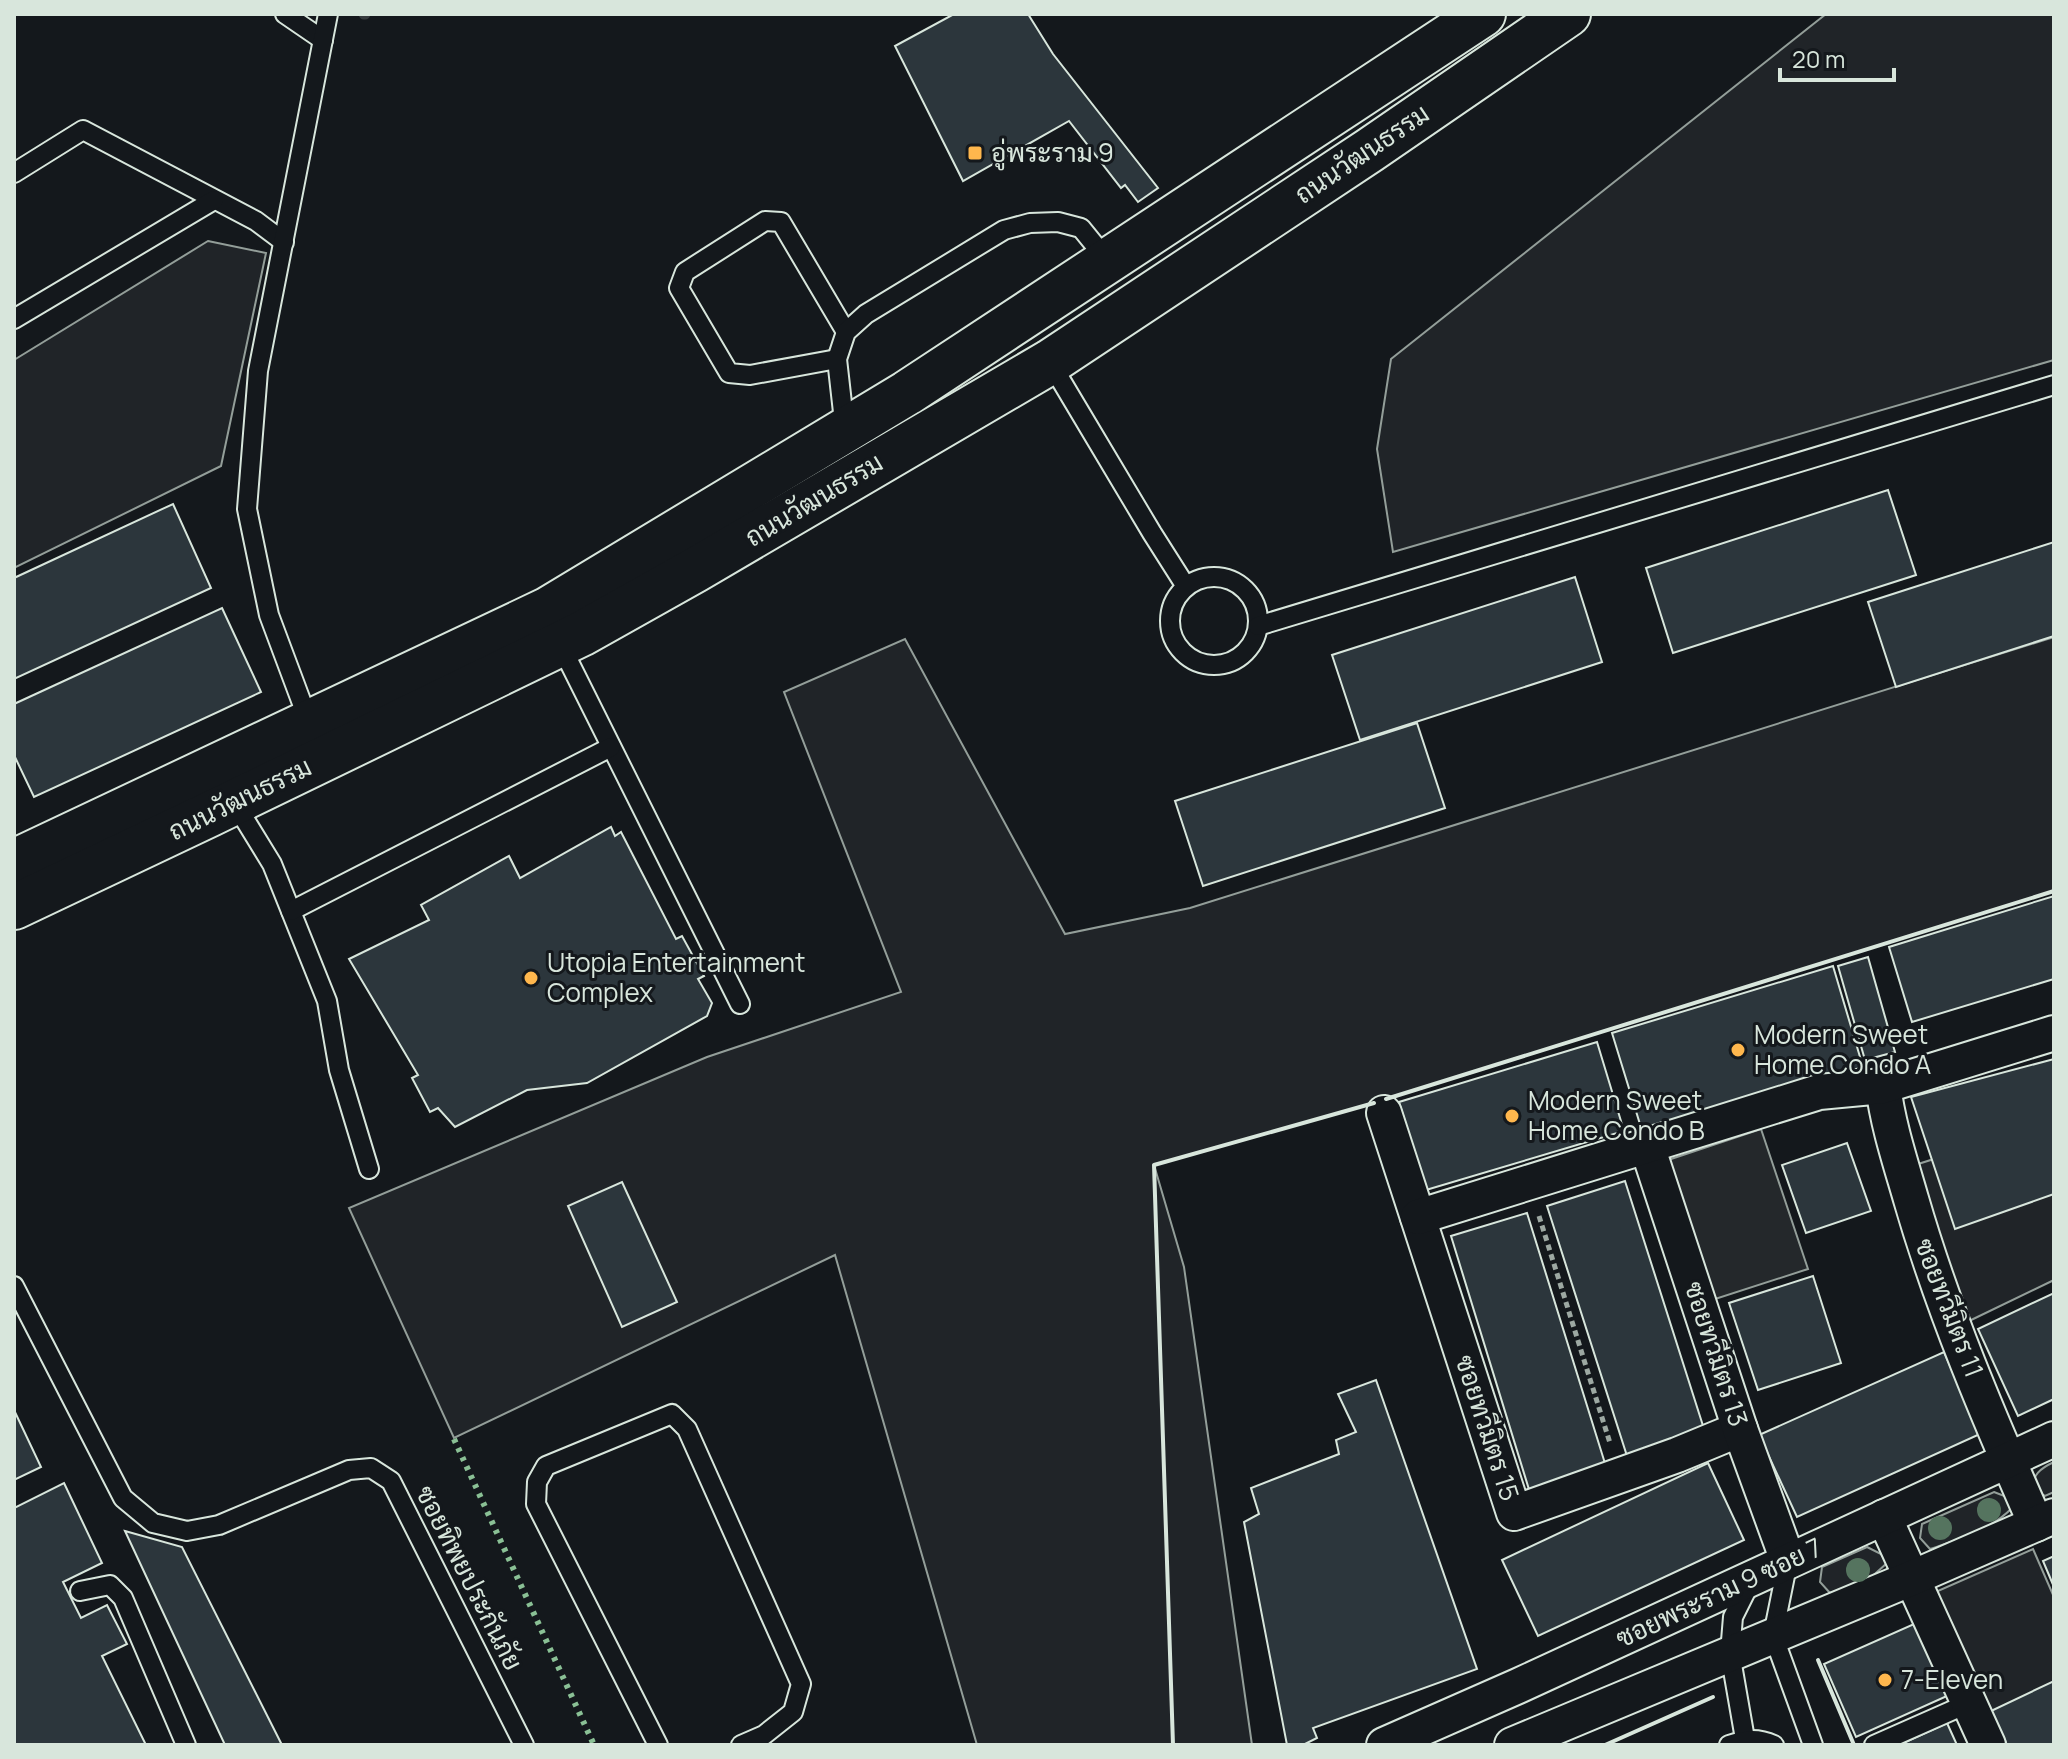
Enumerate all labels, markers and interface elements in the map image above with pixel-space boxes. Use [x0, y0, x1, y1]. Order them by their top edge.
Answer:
scale bar [1780, 32, 1894, 82]
text: 20 m [1792, 42, 1845, 75]
street label: ถนนวัฒนธรรม [1287, 95, 1436, 211]
place label: อู่พระราม 9 [991, 134, 1114, 171]
marker: อู่พระราม 9 [966, 144, 984, 162]
street label: ถนนวัฒนธรรม [738, 444, 889, 554]
street label: ถนนวัฒนธรรม [162, 748, 317, 848]
place label: Utopia Entertainment Complex [547, 944, 805, 1010]
marker: Utopia Entertainment Complex [522, 969, 540, 987]
place label: Modern Sweet Home Condo A [1754, 1016, 1931, 1082]
marker: Modern Sweet Home Condo A [1729, 1041, 1747, 1059]
place label: Modern Sweet Home Condo B [1528, 1082, 1705, 1148]
marker: Modern Sweet Home Condo B [1503, 1107, 1521, 1125]
street label: ซอยทวีมิตร 11 [1907, 1233, 1993, 1382]
street label: ซอยทวีมิตร 13 [1677, 1277, 1757, 1431]
street label: ซอยทวีมิตร 15 [1447, 1350, 1528, 1505]
street label: ซอยทิพยประกันภัย [408, 1479, 532, 1676]
street label: ซอยพระราม 9 ซอย 7 [1610, 1529, 1827, 1656]
place label: 7-Eleven [1901, 1661, 2003, 1697]
marker: 7-Eleven [1876, 1671, 1894, 1689]

